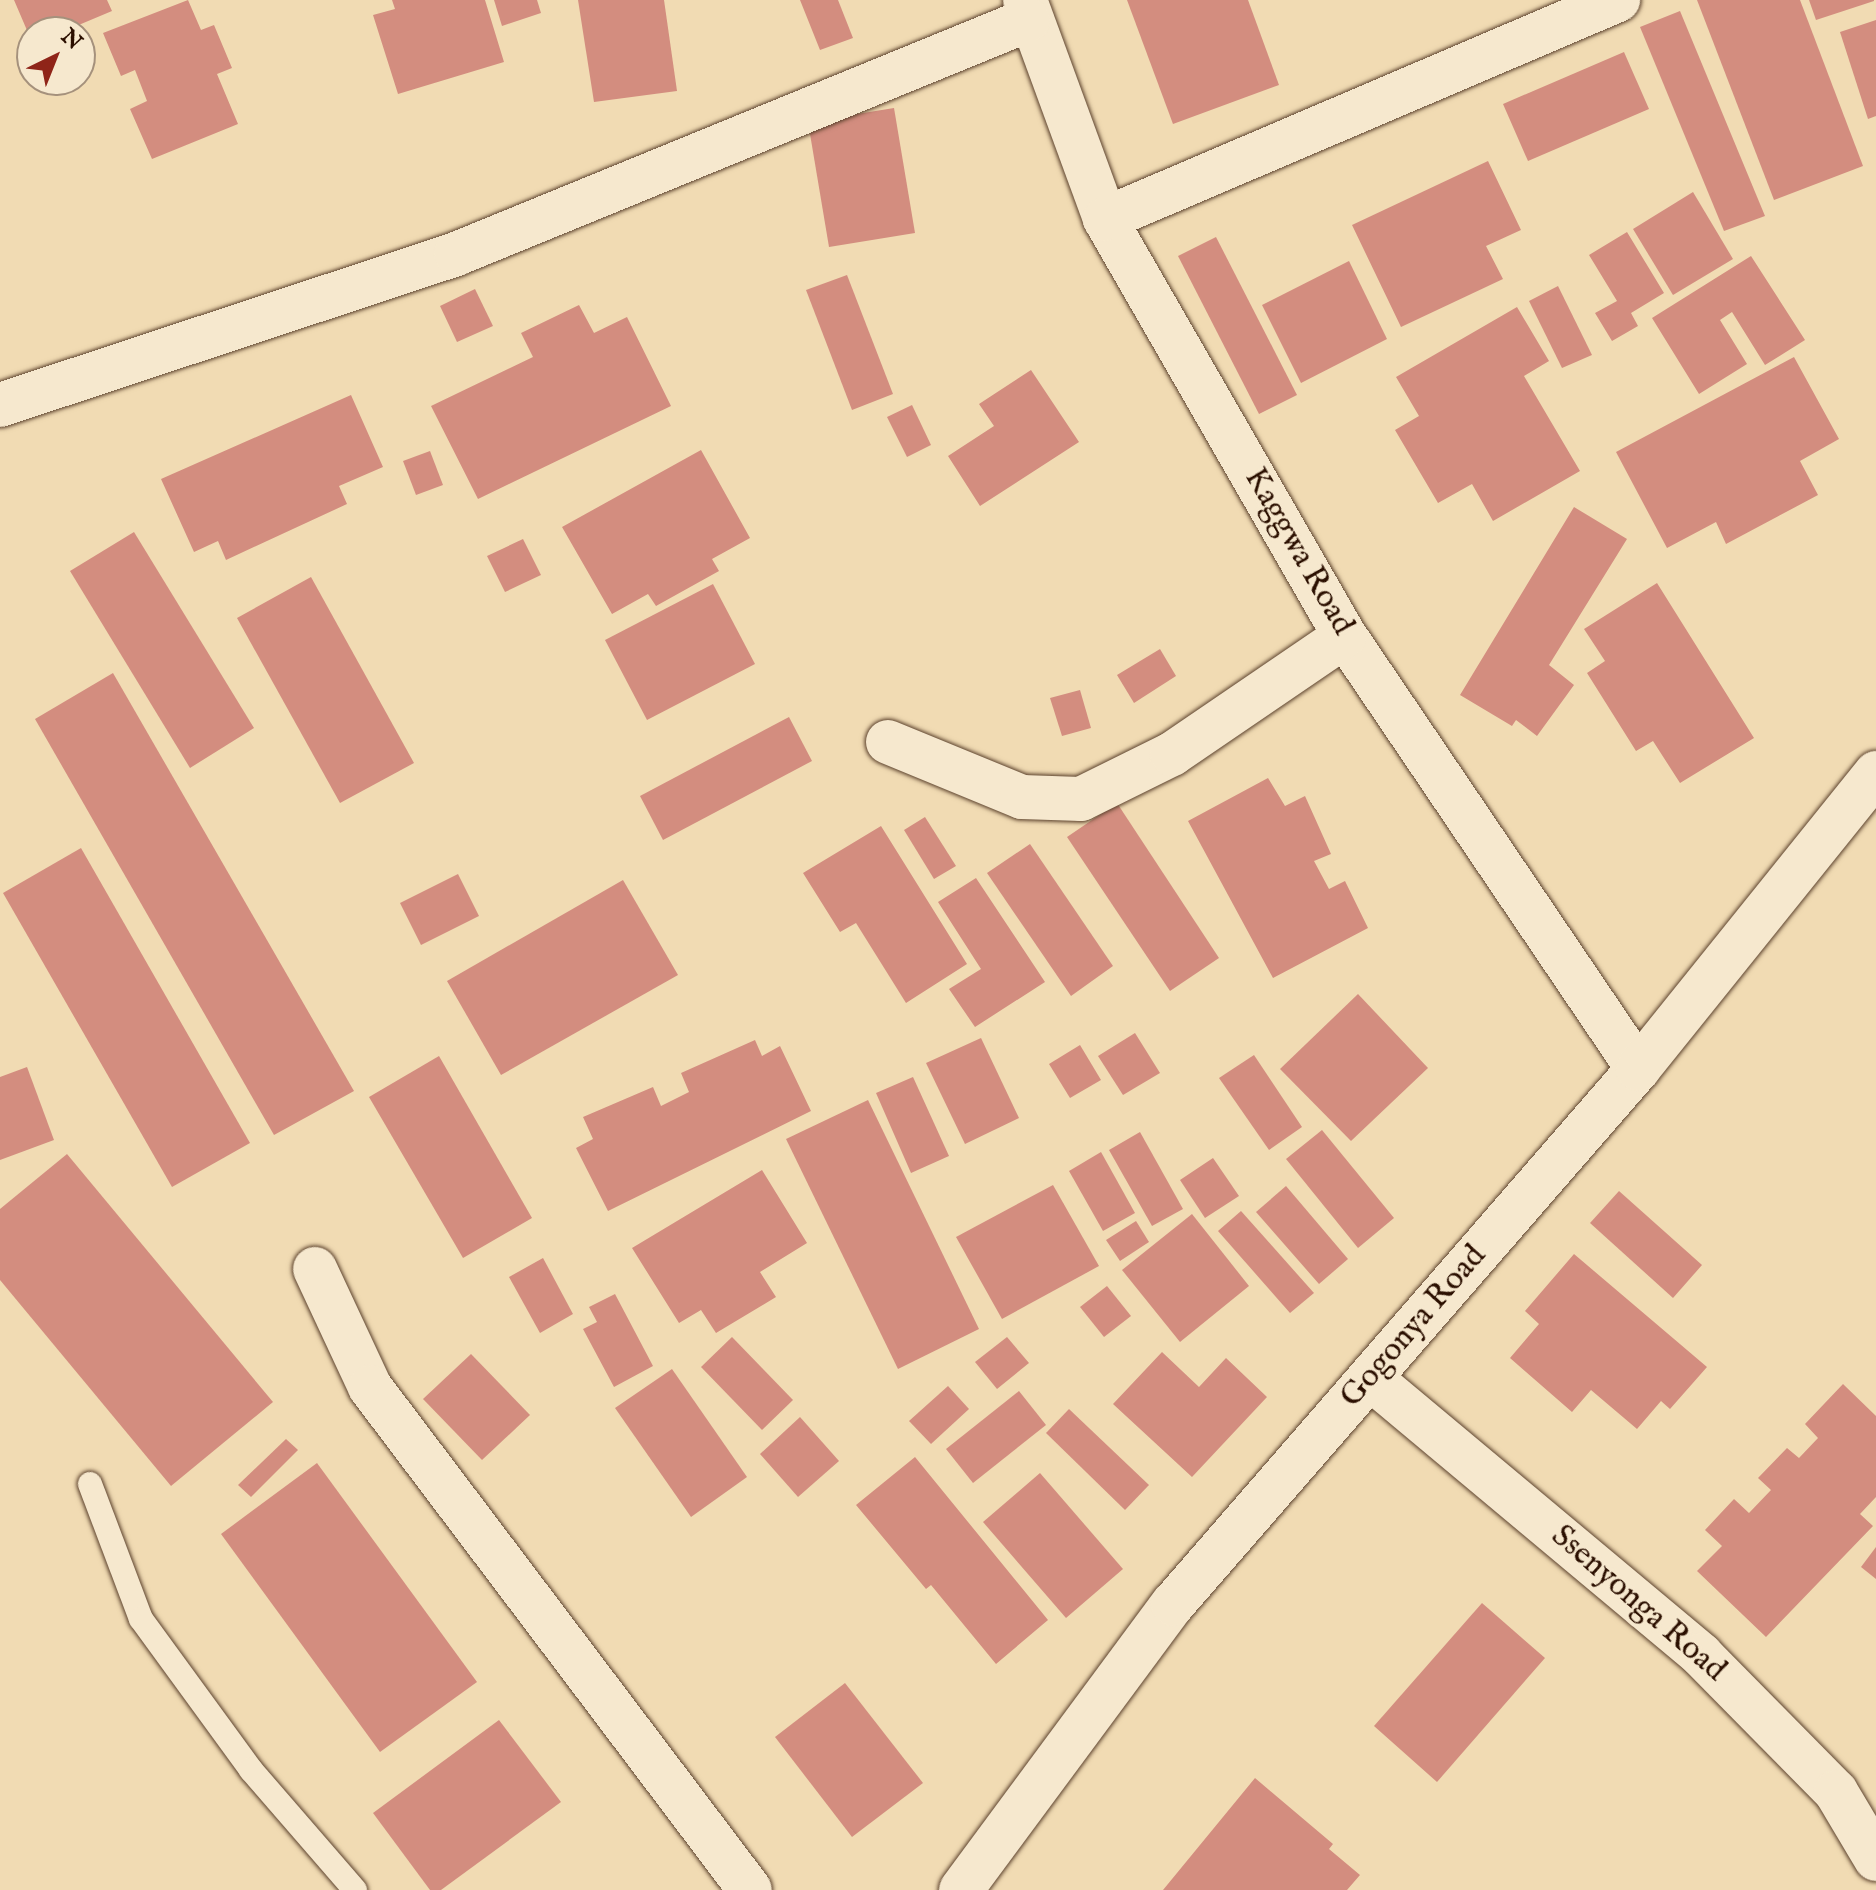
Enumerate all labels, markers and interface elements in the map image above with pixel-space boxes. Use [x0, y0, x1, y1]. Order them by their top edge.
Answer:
north arrow [16, 16, 96, 96]
text: N [54, 23, 88, 57]
street label: Kaggwa Road [1235, 462, 1361, 642]
street label: Gogonya Road [1333, 1238, 1495, 1416]
street label: Ssenyonga Road [1543, 1518, 1733, 1690]

